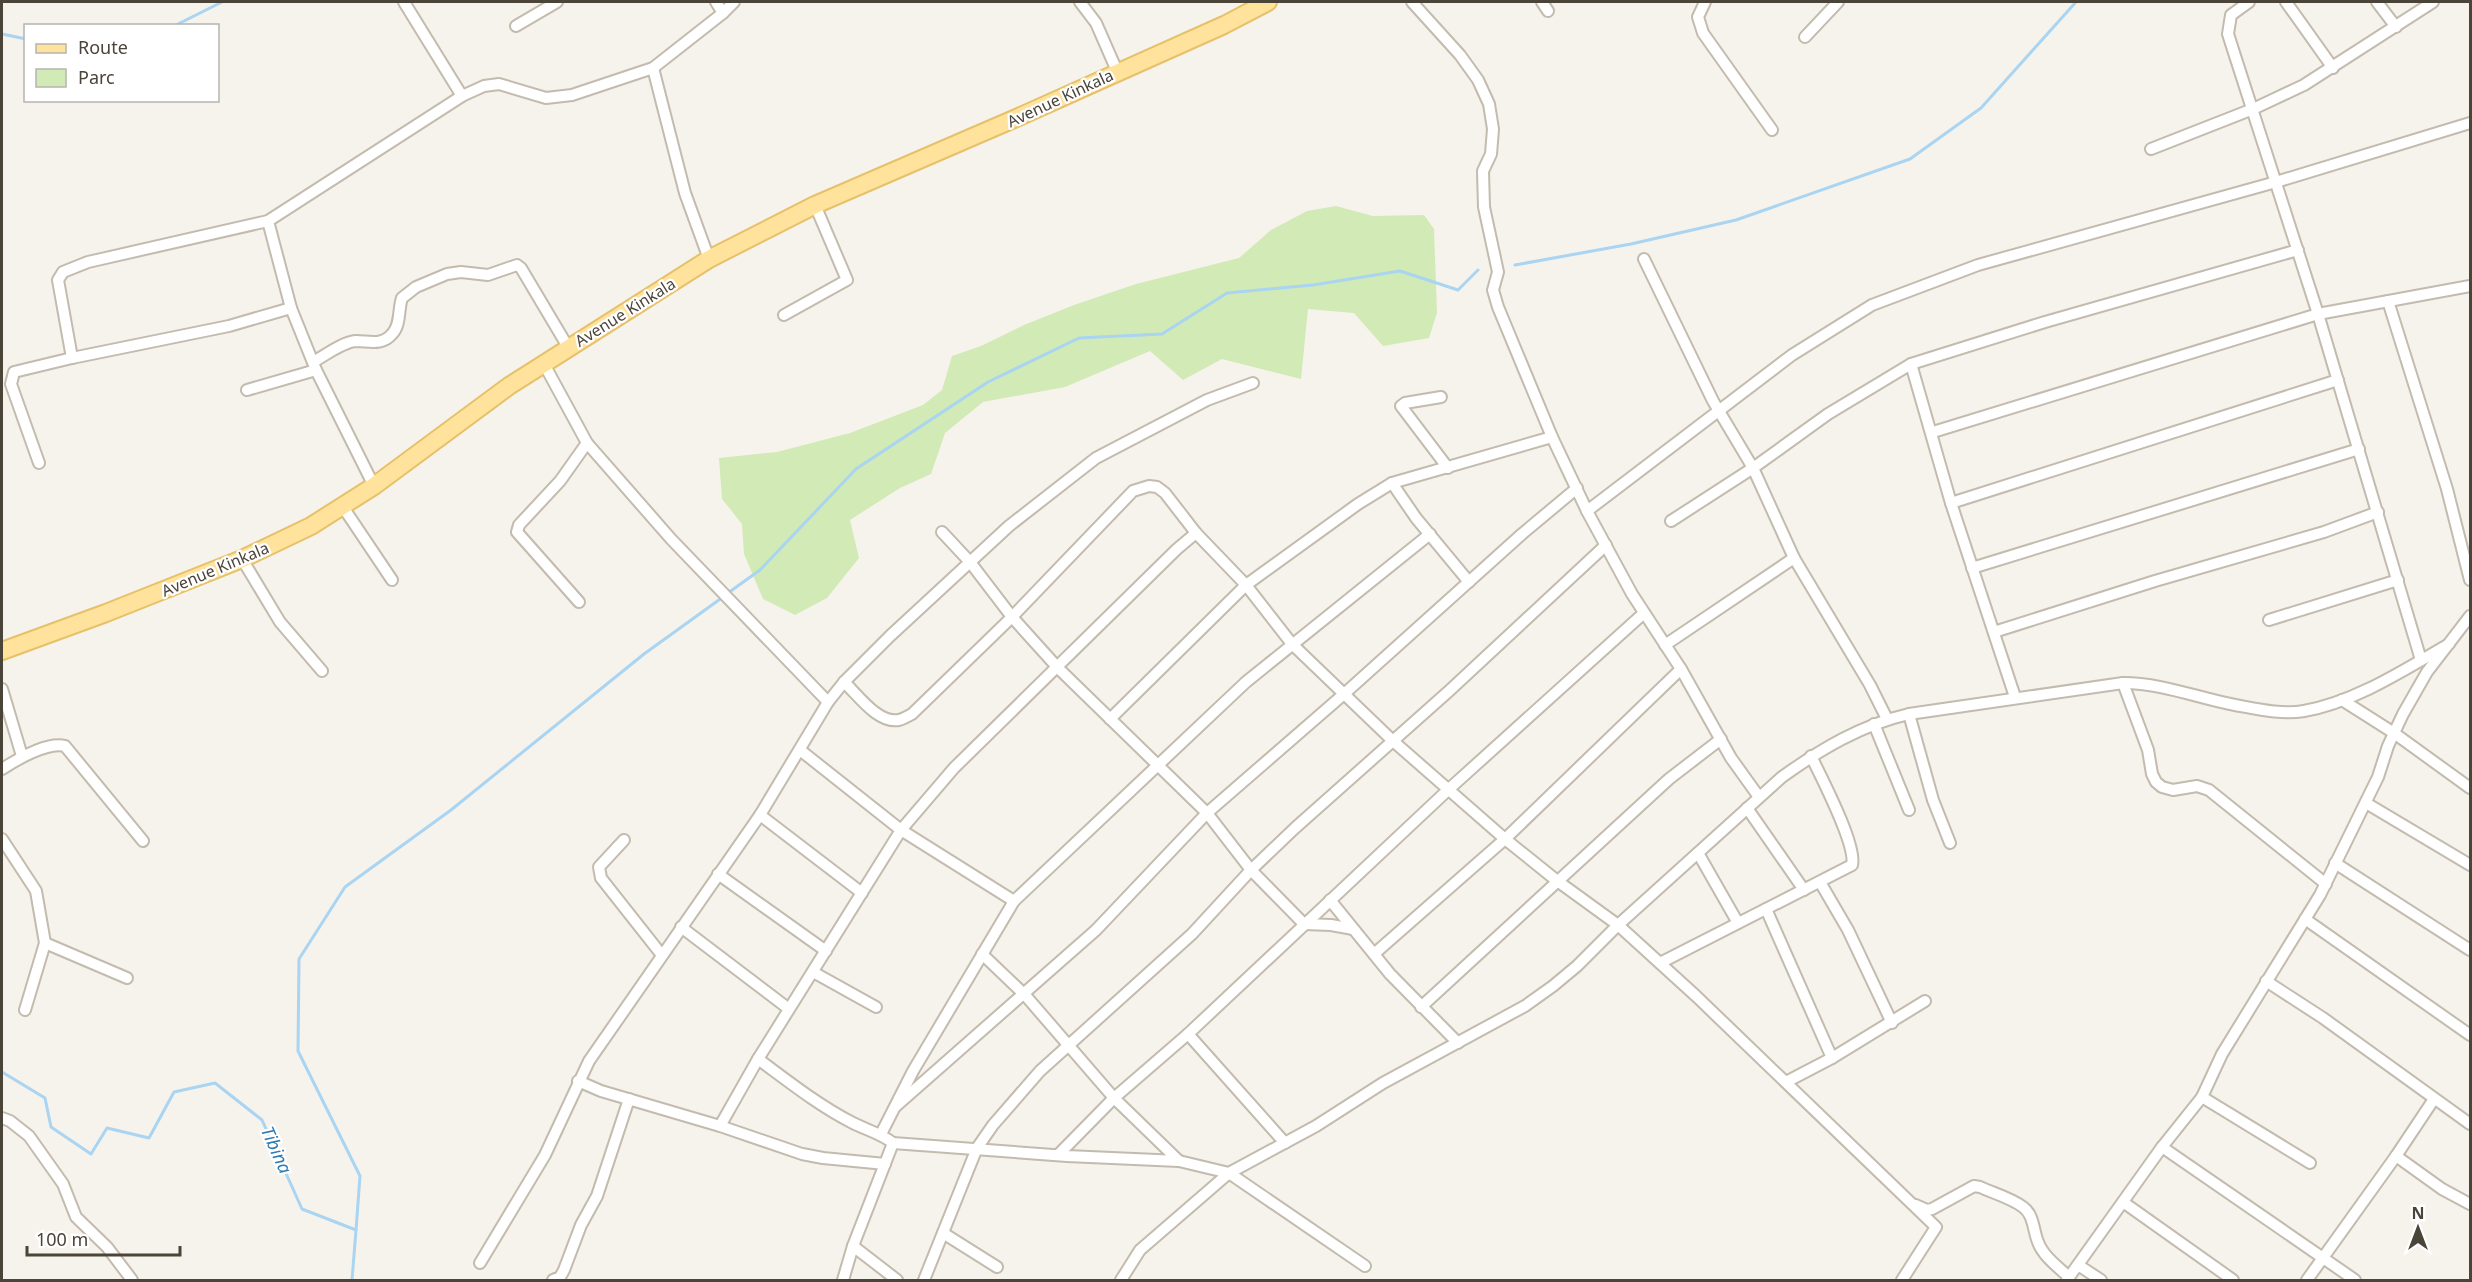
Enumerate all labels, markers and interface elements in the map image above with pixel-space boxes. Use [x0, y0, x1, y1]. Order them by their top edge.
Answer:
legend [24, 24, 219, 102]
text: Route [78, 35, 128, 59]
street label: Avenue Kinkala [1003, 64, 1117, 132]
text: Parc [78, 65, 115, 89]
street label: Avenue Kinkala [570, 272, 680, 352]
street label: Avenue Kinkala [158, 536, 272, 602]
water label: Tibina [256, 1122, 298, 1177]
north arrow [2388, 1198, 2448, 1258]
text: N [2411, 1202, 2425, 1224]
scale bar [27, 1219, 180, 1257]
text: 100 m [36, 1227, 88, 1251]

